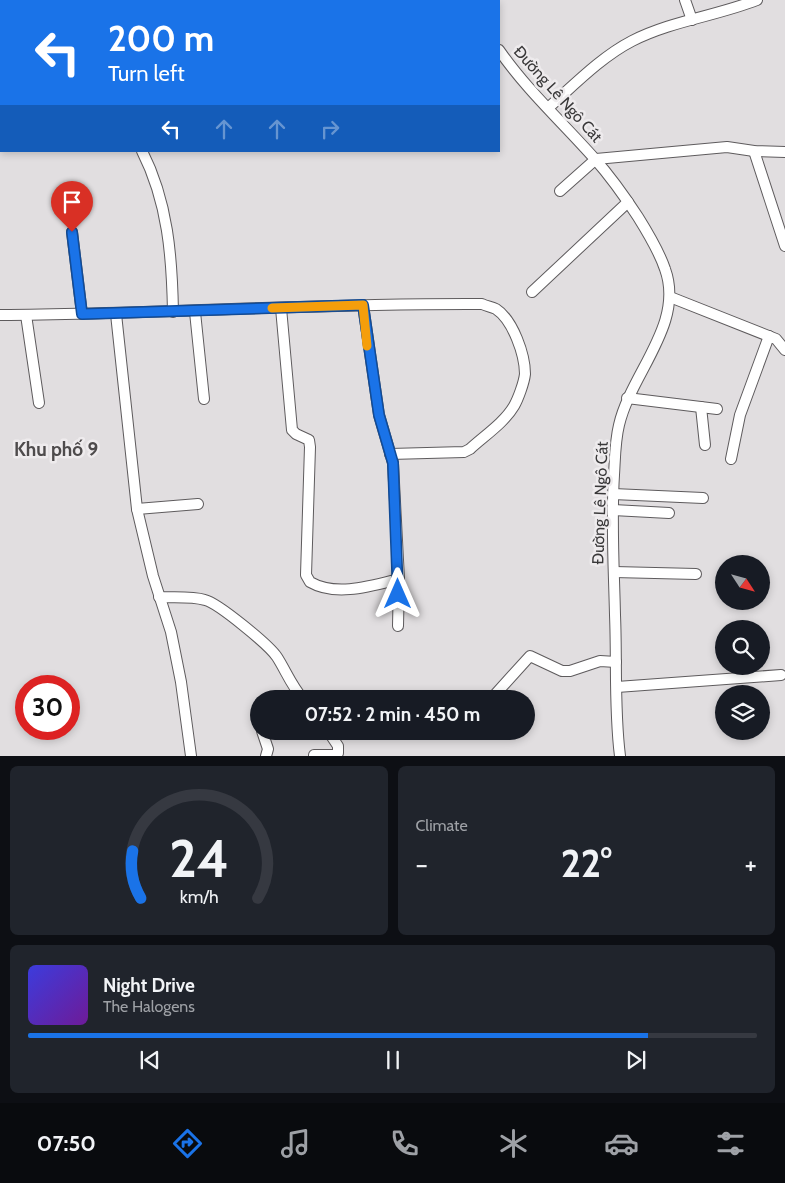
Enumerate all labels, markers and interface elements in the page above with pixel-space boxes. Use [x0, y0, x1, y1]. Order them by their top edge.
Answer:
text: 200 m [108, 17, 214, 60]
icon: left [25, 20, 90, 85]
street label: Đường Lê Ngô Cát [510, 42, 607, 147]
text: Turn left [108, 60, 185, 87]
icon: left [157, 115, 185, 143]
icon: ahead [210, 115, 238, 143]
icon: ahead [263, 115, 291, 143]
icon: right [316, 115, 344, 143]
pin [51, 181, 93, 232]
icon: arrive [58, 188, 86, 216]
district label: Khu phố 9 [14, 438, 98, 461]
street label: Đường Lê Ngô Cát [588, 441, 612, 565]
north arrow [715, 555, 770, 610]
map controls [715, 555, 770, 740]
position arrow [371, 567, 423, 619]
button: search [715, 620, 770, 675]
speed limit sign: 30 [15, 675, 80, 740]
button: layers [715, 685, 770, 740]
text: 07:52 · 2 min · 450 m [305, 703, 480, 726]
text: Climate [416, 816, 468, 835]
text: 24 [169, 827, 229, 890]
text: 22° [561, 840, 612, 887]
text: − [416, 847, 428, 881]
text: + [745, 847, 757, 881]
text: km/h [179, 886, 218, 907]
text: Night Drive [103, 974, 195, 997]
text: The Halogens [103, 997, 195, 1016]
icon: previous [136, 1046, 164, 1074]
icon: pause [379, 1046, 407, 1074]
icon: next [622, 1046, 650, 1074]
icon: directions [170, 1126, 205, 1161]
icon: music [278, 1126, 313, 1161]
icon: phone [387, 1126, 422, 1161]
icon: climate [496, 1126, 531, 1161]
icon: car [604, 1126, 639, 1161]
icon: filters [713, 1126, 748, 1161]
text: 07:50 [37, 1130, 96, 1157]

